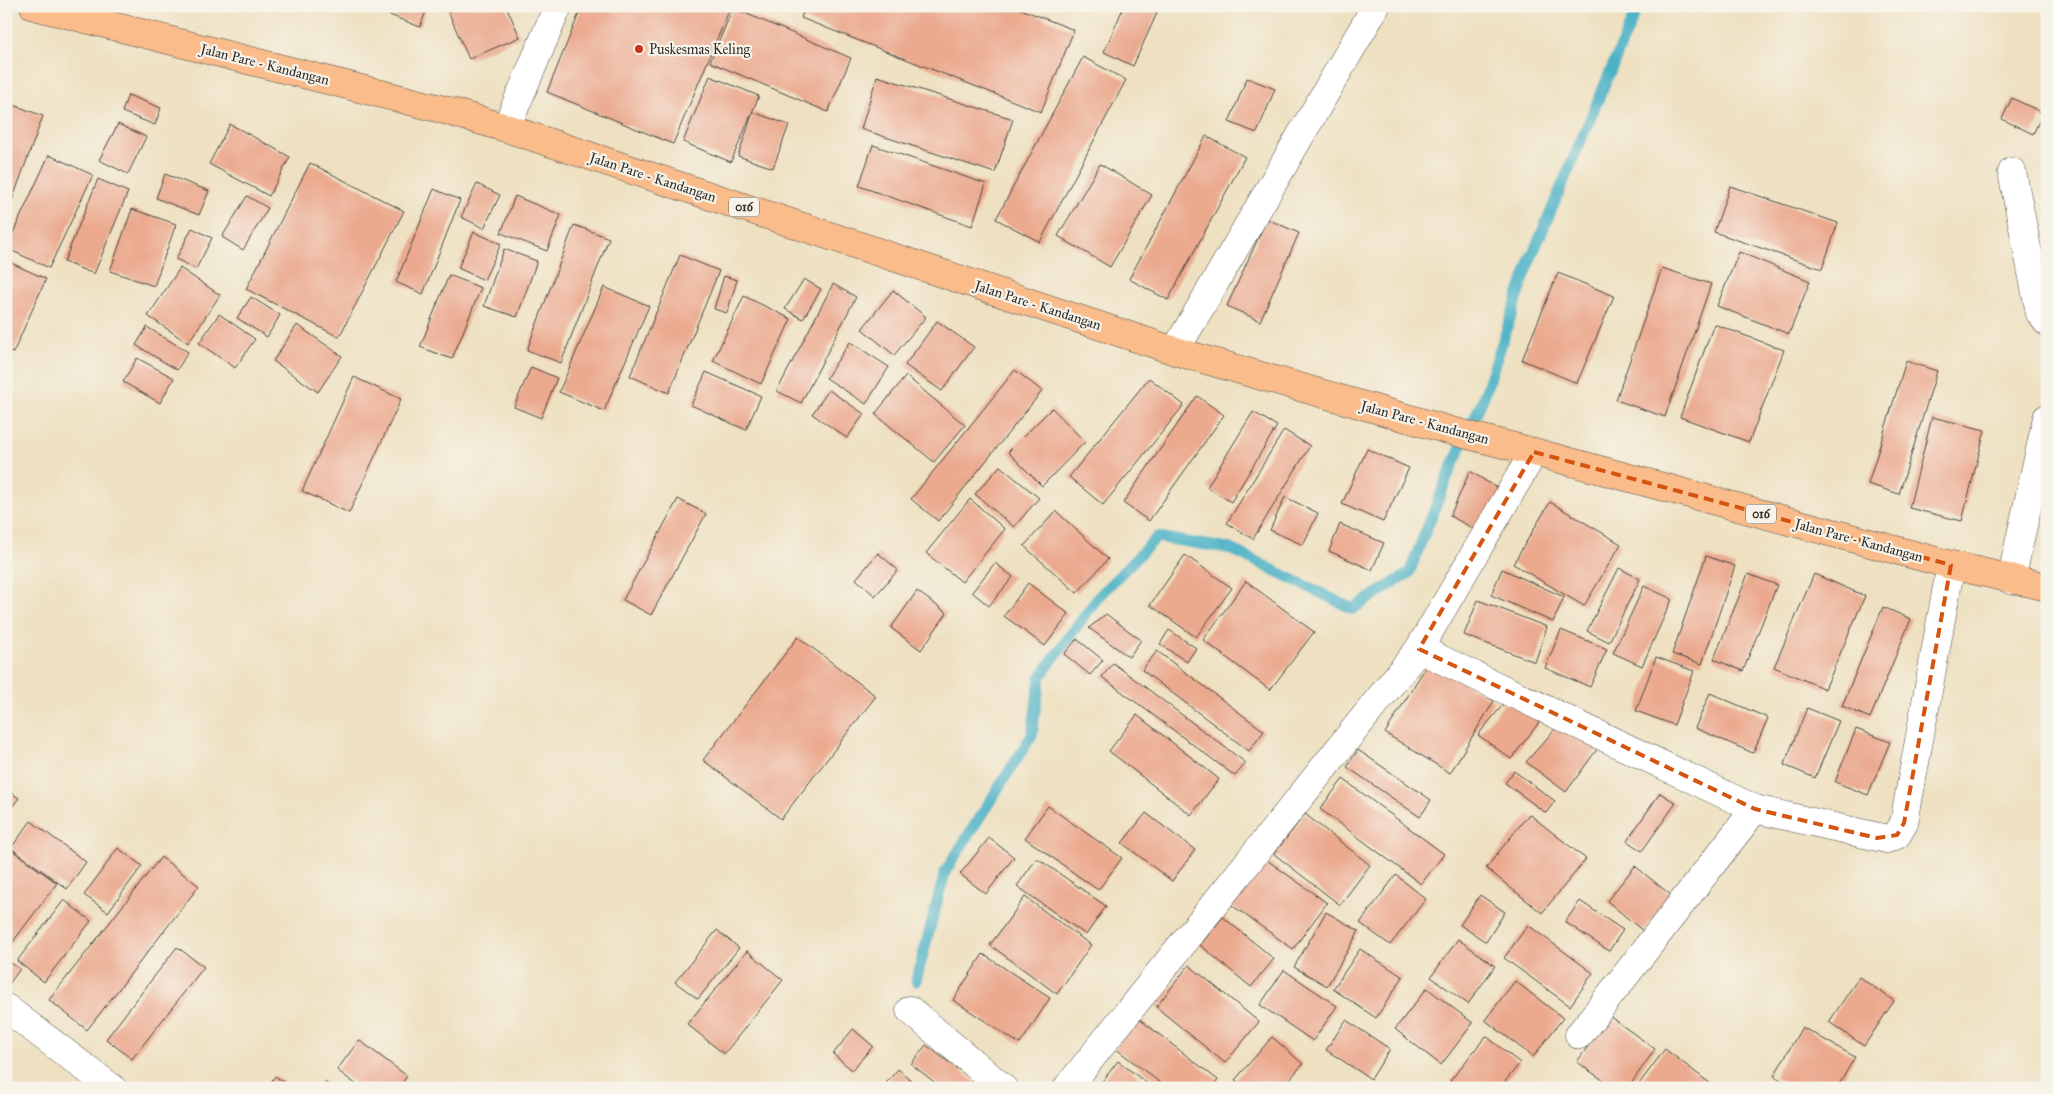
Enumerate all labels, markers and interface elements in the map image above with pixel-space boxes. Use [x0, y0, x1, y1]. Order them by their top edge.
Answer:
street label: Jalan Pare - Kandangan [197, 40, 331, 90]
place label: Puskesmas Keling [649, 41, 750, 58]
marker: Puskesmas Keling [633, 43, 645, 55]
street label: Jalan Pare - Kandangan [585, 148, 719, 207]
road number: 016 [729, 198, 759, 216]
street label: Jalan Pare - Kandangan [970, 276, 1104, 335]
street label: Jalan Pare - Kandangan [1357, 397, 1491, 449]
road number: 016 [1746, 504, 1776, 524]
street label: Jalan Pare - Kandangan [1791, 515, 1925, 567]

